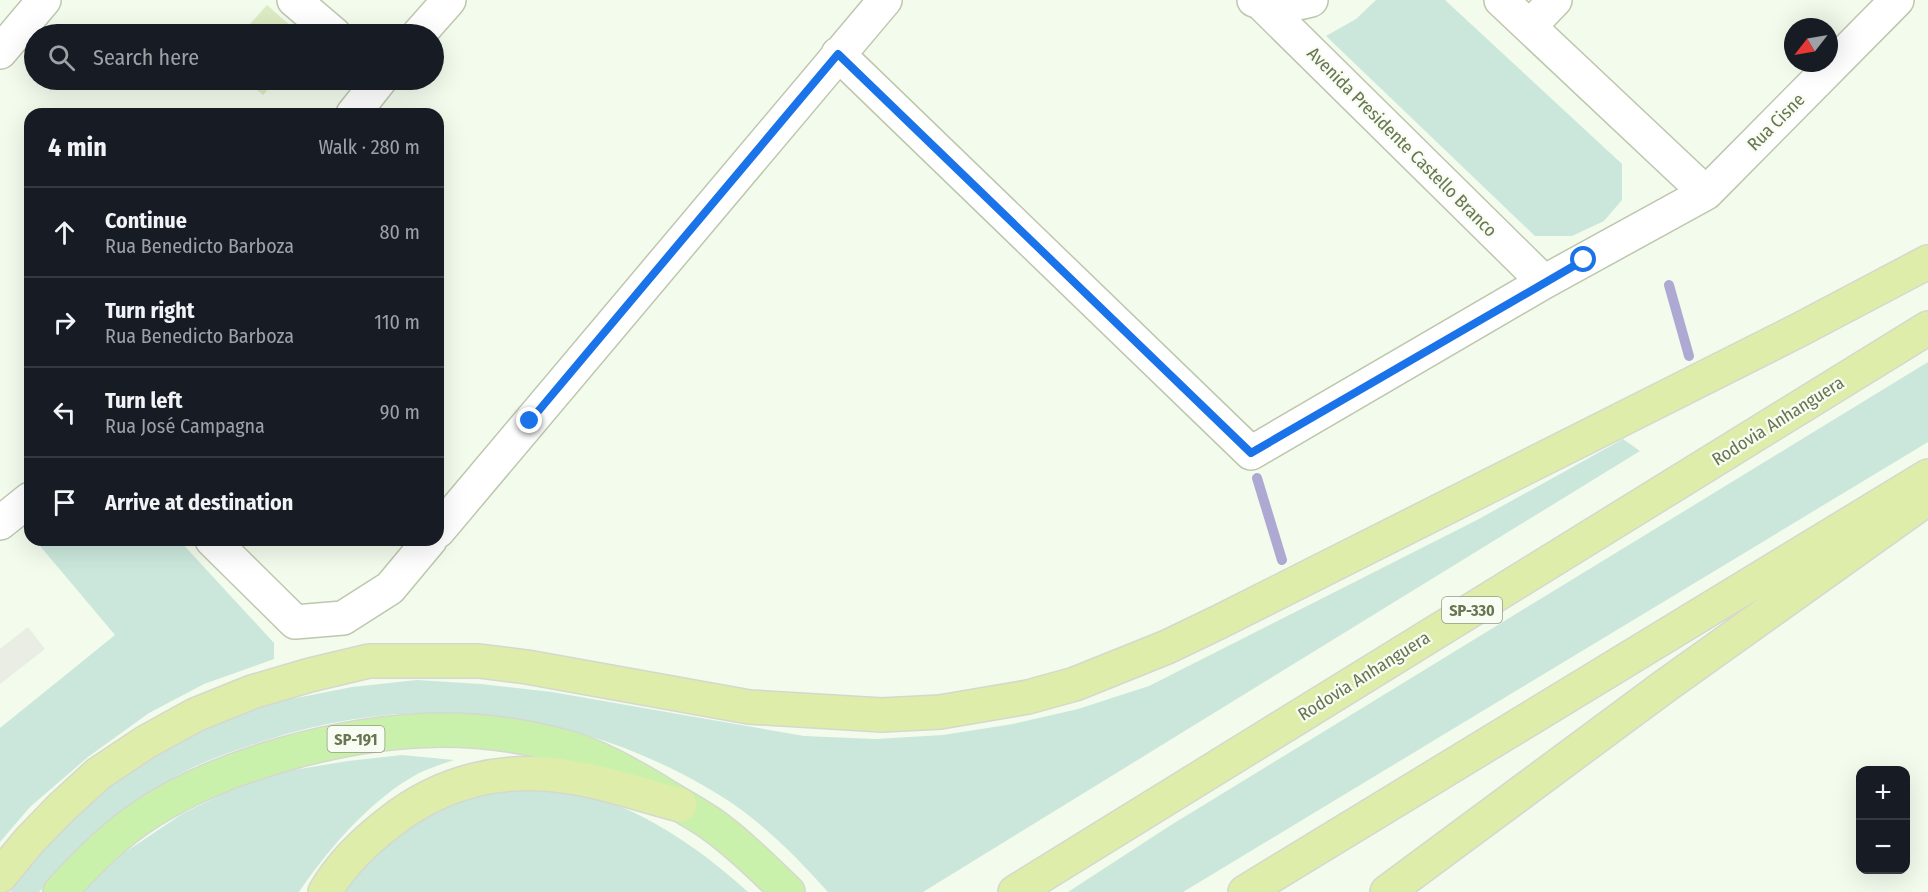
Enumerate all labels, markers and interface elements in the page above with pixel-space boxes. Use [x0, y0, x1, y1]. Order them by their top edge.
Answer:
north arrow [1784, 18, 1838, 72]
search box [24, 24, 444, 90]
icon: search [45, 41, 78, 74]
street label: Avenida Presidente Castello Branco [1303, 43, 1501, 241]
text: Search here [93, 44, 199, 71]
street label: Rua Cisne [1743, 89, 1809, 155]
text: 4 min [48, 132, 107, 163]
text: Walk · 280 m [318, 135, 420, 159]
text: Continue [105, 207, 187, 234]
icon: ahead [48, 216, 81, 249]
text: 80 m [380, 220, 420, 244]
text: Rua Benedicto Barboza [105, 234, 294, 258]
route start [1570, 246, 1596, 272]
text: Turn right [105, 297, 194, 324]
icon: right [48, 306, 81, 339]
text: 110 m [374, 310, 420, 334]
text: Rua Benedicto Barboza [105, 324, 294, 348]
street label: Rodovia Anhanguera [1708, 371, 1848, 470]
text: Turn left [105, 387, 183, 414]
icon: left [48, 396, 81, 429]
text: 90 m [380, 400, 420, 424]
route end [516, 407, 542, 433]
text: Rua José Campagna [105, 414, 265, 438]
icon: arrive [48, 486, 81, 519]
text: Arrive at destination [105, 489, 293, 516]
road number: SP-330 [1442, 597, 1502, 623]
street label: Rodovia Anhanguera [1294, 626, 1434, 725]
road number: SP-191 [328, 726, 385, 752]
map controls [1856, 766, 1910, 874]
button: + [1856, 766, 1910, 820]
button: − [1856, 820, 1910, 874]

